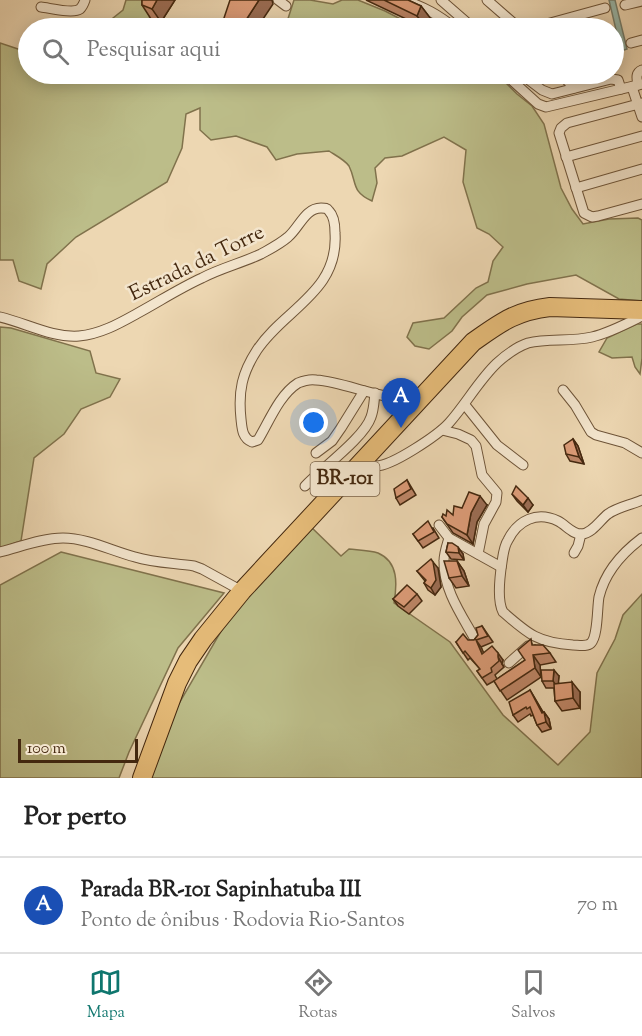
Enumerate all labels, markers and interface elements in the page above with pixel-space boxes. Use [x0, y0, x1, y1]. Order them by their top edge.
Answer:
search box [18, 18, 624, 84]
icon: search [39, 35, 72, 68]
text: Pesquisar aqui [87, 35, 221, 67]
street label: Estrada da Torre [124, 218, 270, 310]
pin: A [382, 378, 420, 428]
your location [299, 408, 328, 437]
road number: BR-101 [310, 462, 380, 496]
scale bar [18, 736, 138, 764]
text: 100 m [27, 738, 66, 761]
text: Por perto [24, 799, 126, 836]
text: Parada BR-101 Sapinhatuba III [81, 875, 361, 907]
text: A [35, 891, 52, 920]
text: 70 m [577, 891, 618, 920]
text: Ponto de ônibus · Rodovia Rio-Santos [81, 907, 405, 936]
tab: Mapa [87, 966, 125, 1025]
tab: Rotas [299, 966, 337, 1025]
tab: Salvos [511, 966, 555, 1025]

